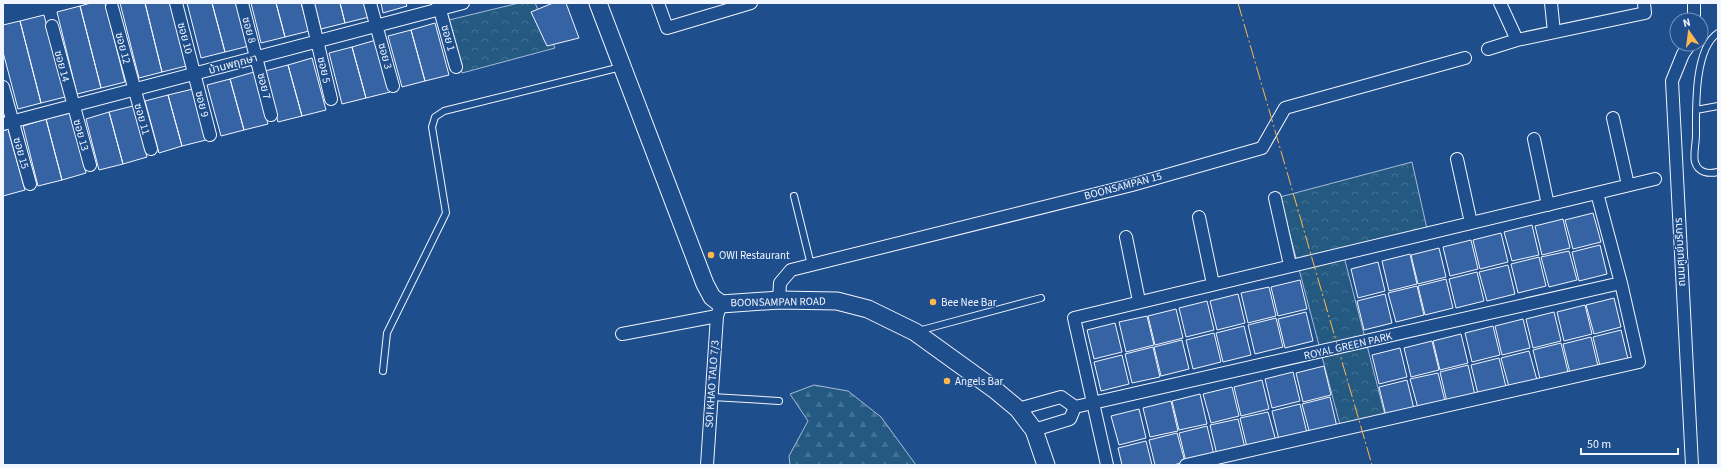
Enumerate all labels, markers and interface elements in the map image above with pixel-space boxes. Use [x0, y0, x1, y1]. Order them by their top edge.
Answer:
north arrow [1669, 12, 1709, 52]
street label: ซอย 8 [238, 15, 260, 45]
text: N [1681, 15, 1692, 31]
street label: ซอย 10 [174, 21, 196, 55]
street label: ซอย 1 [437, 23, 459, 53]
street label: ซอย 12 [112, 31, 134, 65]
street label: ซอย 3 [374, 41, 396, 71]
street label: ซอย 14 [51, 49, 74, 84]
street label: บ้านพฤกษา [207, 50, 259, 78]
street label: ซอย 5 [314, 55, 334, 85]
street label: ซอย 7 [254, 71, 274, 101]
street label: ซอย 9 [192, 89, 212, 119]
street label: ซอย 11 [130, 101, 154, 137]
street label: ซอย 13 [69, 117, 93, 153]
street label: ซอย 15 [9, 135, 33, 171]
street label: BOONSAMPAN 15 [1082, 168, 1164, 204]
street label: ถนนศูนย์บริการ [1671, 217, 1689, 287]
place label: OWI Restaurant [719, 248, 790, 263]
marker: OWI Restaurant [706, 250, 716, 260]
street label: BOONSAMPAN ROAD [730, 294, 826, 310]
place label: Bee Nee Bar [941, 295, 997, 310]
marker: Bee Nee Bar [928, 297, 938, 307]
street label: ROYAL GREEN PARK [1302, 328, 1394, 363]
street label: SOI KHAO TALO 7/3 [701, 340, 723, 428]
place label: Angels Bar [955, 374, 1003, 389]
marker: Angels Bar [942, 376, 952, 386]
scale bar [1581, 430, 1678, 456]
text: 50 m [1587, 436, 1611, 453]

